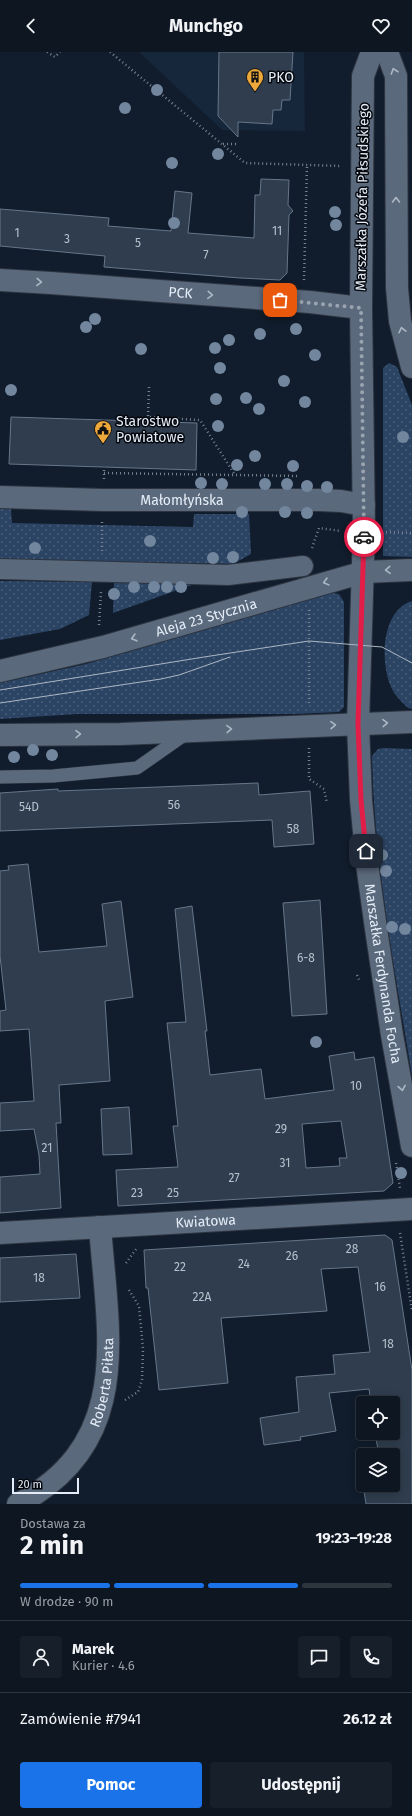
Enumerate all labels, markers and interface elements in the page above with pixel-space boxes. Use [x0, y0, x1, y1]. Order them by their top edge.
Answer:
icon: back [20, 15, 42, 37]
text: Munchgo [169, 15, 243, 37]
icon: heart [370, 15, 392, 37]
building icon: PKO [245, 67, 265, 92]
one-way arrow [390, 67, 399, 74]
place label: PKO [268, 69, 294, 86]
street label: Marszałka Józefa Piłsudskiego [352, 103, 373, 291]
one-way arrow [392, 197, 400, 203]
house number: 11 [272, 224, 282, 238]
house number: 1 [14, 226, 20, 240]
house number: 3 [64, 232, 70, 246]
house number: 5 [135, 236, 141, 250]
house number: 7 [203, 248, 209, 262]
one-way arrow [36, 278, 42, 286]
pin [263, 283, 297, 317]
street label: PCK [168, 284, 194, 302]
icon: bag [269, 289, 291, 311]
one-way arrow [207, 290, 214, 299]
one-way arrow [399, 327, 407, 333]
place label: Starostwo Powiatowe [116, 413, 184, 446]
public building icon: Starostwo Powiatowe [93, 419, 113, 444]
street label: Małomłyńska [140, 492, 224, 509]
courier [344, 517, 384, 557]
icon: car [353, 526, 375, 548]
one-way arrow [385, 566, 391, 575]
one-way arrow [323, 577, 329, 585]
street label: Aleja 23 Stycznia [154, 595, 259, 640]
one-way arrow [131, 633, 138, 642]
one-way arrow [382, 719, 388, 727]
one-way arrow [330, 721, 336, 729]
one-way arrow [226, 725, 232, 734]
one-way arrow [75, 730, 81, 738]
house number: 56 [168, 798, 180, 812]
house number: 54D [19, 800, 39, 814]
house number: 58 [287, 822, 300, 836]
pin [349, 834, 383, 868]
icon: home [355, 840, 377, 862]
street label: Marszałka Ferdynanda Focha [361, 883, 405, 1065]
house number: 6-8 [297, 951, 315, 965]
house number: 10 [350, 1079, 362, 1093]
one-way arrow [397, 1085, 405, 1091]
house number: 29 [275, 1122, 287, 1136]
house number: 21 [42, 1141, 52, 1155]
house number: 31 [280, 1156, 290, 1170]
house number: 27 [228, 1171, 240, 1185]
house number: 23 [131, 1186, 143, 1200]
house number: 25 [167, 1186, 179, 1200]
street label: Kwiatowa [175, 1211, 236, 1232]
house number: 28 [346, 1242, 359, 1256]
house number: 26 [286, 1249, 298, 1263]
house number: 24 [238, 1257, 251, 1271]
house number: 22 [174, 1260, 186, 1274]
house number: 18 [33, 1271, 45, 1285]
house number: 16 [374, 1280, 386, 1294]
house number: 22A [193, 1290, 211, 1304]
house number: 18 [382, 1337, 394, 1351]
street label: Roberta Piłata [86, 1338, 117, 1430]
map controls [356, 1396, 400, 1492]
button: locate [356, 1396, 400, 1440]
button: layers [356, 1448, 400, 1492]
scale bar [12, 1476, 79, 1495]
text: 20 m [18, 1478, 42, 1491]
text: Dostawa za [20, 1516, 86, 1531]
text: 19:23–19:28 [315, 1529, 392, 1547]
text: 2 min [20, 1530, 84, 1561]
text: W drodze · 90 m [20, 1594, 113, 1609]
button: person [20, 1636, 62, 1678]
button: chat [298, 1636, 340, 1678]
button: phone [350, 1636, 392, 1678]
text: Marek [72, 1640, 114, 1658]
text: Kurier · 4.6 [72, 1658, 135, 1673]
text: Zamówienie #7941 [20, 1710, 141, 1728]
text: 26.12 zł [343, 1710, 392, 1728]
button: Pomoc [20, 1762, 202, 1808]
button: Udostępnij [210, 1762, 392, 1808]

